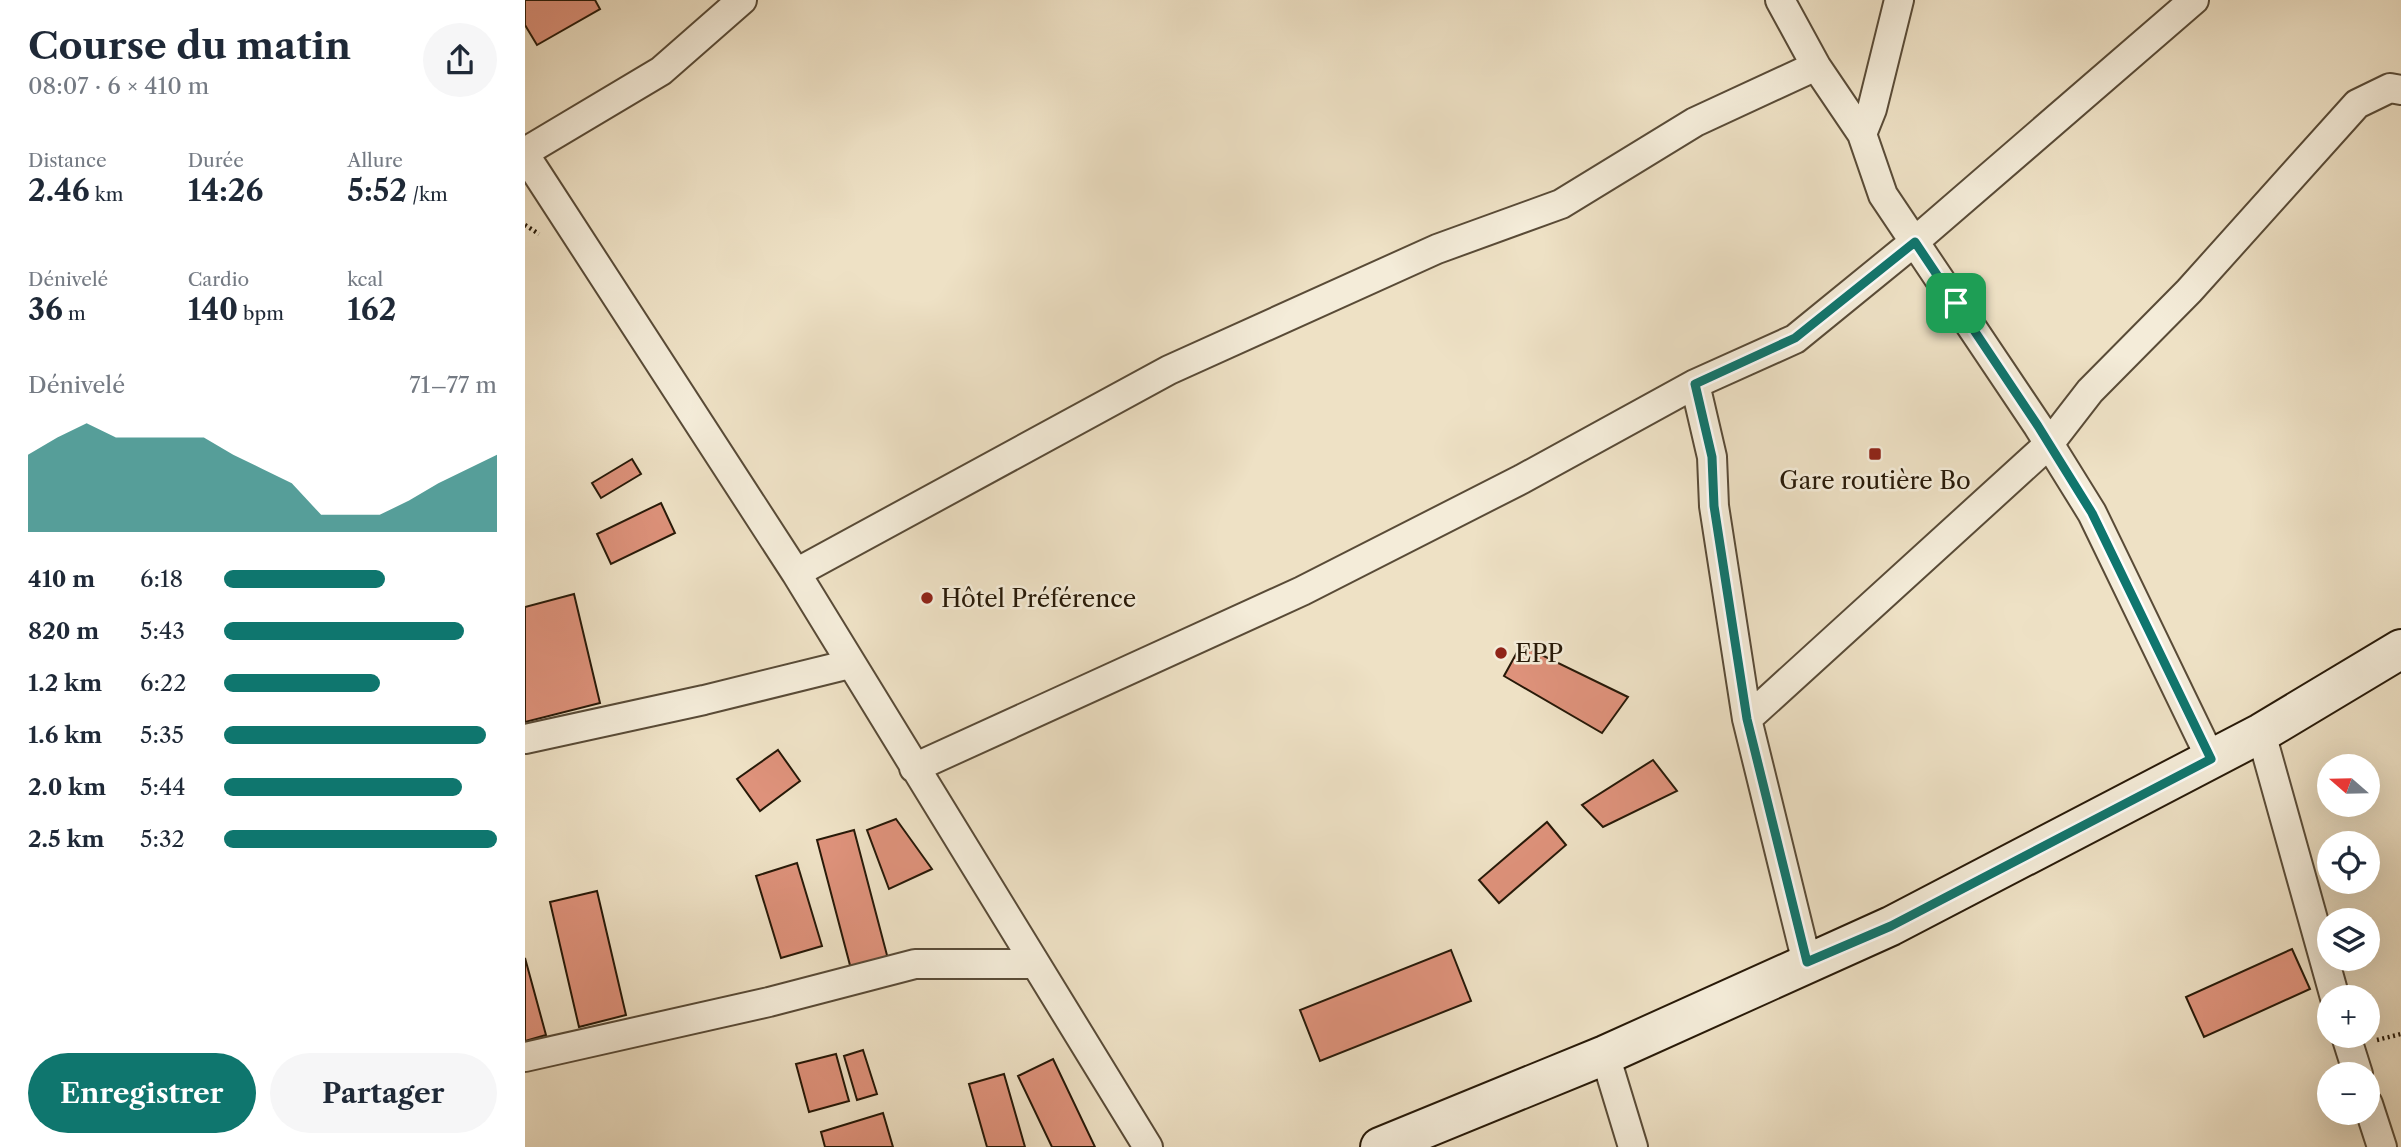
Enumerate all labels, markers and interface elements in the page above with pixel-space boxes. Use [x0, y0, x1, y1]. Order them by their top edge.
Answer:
text: Course du matin [28, 22, 351, 69]
button: share [423, 23, 497, 97]
text: 08:07 · 6 × 410 m [28, 72, 209, 100]
text: Distance [28, 149, 107, 172]
text: Durée [188, 149, 244, 172]
text: Allure [347, 149, 403, 172]
text: 2.46 [28, 172, 90, 209]
text: 14:26 [188, 172, 263, 209]
text: 5:52 [347, 172, 407, 209]
text: km [90, 183, 123, 206]
text: /km [407, 183, 448, 206]
text: Dénivelé [28, 268, 108, 291]
text: Cardio [188, 268, 249, 291]
text: kcal [347, 268, 383, 291]
pin [1926, 273, 1986, 333]
icon: arrive [1937, 284, 1975, 322]
text: 36 [28, 291, 63, 328]
text: 140 [188, 291, 238, 328]
text: 162 [347, 291, 396, 328]
text: m [63, 302, 86, 325]
text: bpm [238, 302, 284, 325]
text: Dénivelé [28, 371, 125, 399]
text: 71–77 m [409, 371, 497, 399]
marker: Gare routière Bo [1867, 446, 1883, 462]
place label: Gare routière Bo [1779, 466, 1971, 495]
text: 410 m [28, 565, 95, 593]
text: 6:18 [140, 565, 183, 593]
place label: Hôtel Préférence [941, 584, 1136, 613]
marker: Hôtel Préférence [919, 590, 935, 606]
text: 820 m [28, 617, 99, 645]
text: 5:43 [140, 617, 185, 645]
place label: EPP [1515, 639, 1563, 668]
marker: EPP [1493, 645, 1509, 661]
text: 1.2 km [28, 669, 102, 697]
text: 6:22 [140, 669, 186, 697]
text: 1.6 km [28, 721, 102, 749]
text: 5:35 [140, 721, 184, 749]
north arrow [2317, 754, 2380, 817]
map controls [2317, 754, 2380, 1125]
text: 2.0 km [28, 773, 106, 801]
text: 5:44 [140, 773, 186, 801]
text: 2.5 km [28, 825, 104, 853]
text: 5:32 [140, 825, 185, 853]
button: locate [2317, 831, 2380, 894]
button: layers [2317, 908, 2380, 971]
button: + [2317, 985, 2380, 1048]
button: Enregistrer [28, 1053, 256, 1133]
button: Partager [270, 1053, 497, 1133]
button: − [2317, 1062, 2380, 1125]

